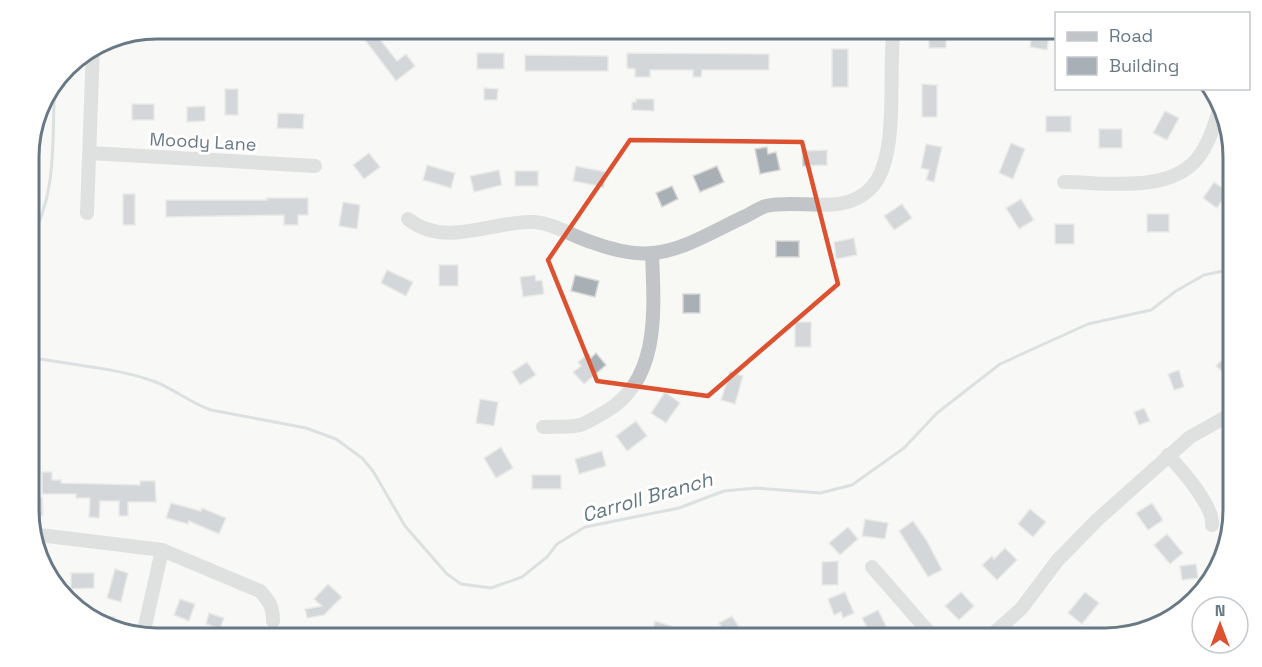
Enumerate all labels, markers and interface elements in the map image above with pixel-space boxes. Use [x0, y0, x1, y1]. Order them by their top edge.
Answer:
legend [1055, 12, 1250, 90]
text: Road [1109, 24, 1153, 47]
text: Building [1109, 54, 1179, 77]
street label: Moody Lane [149, 127, 257, 156]
water label: Carroll Branch [579, 466, 716, 528]
north arrow [1190, 595, 1250, 655]
text: N [1215, 600, 1225, 621]

